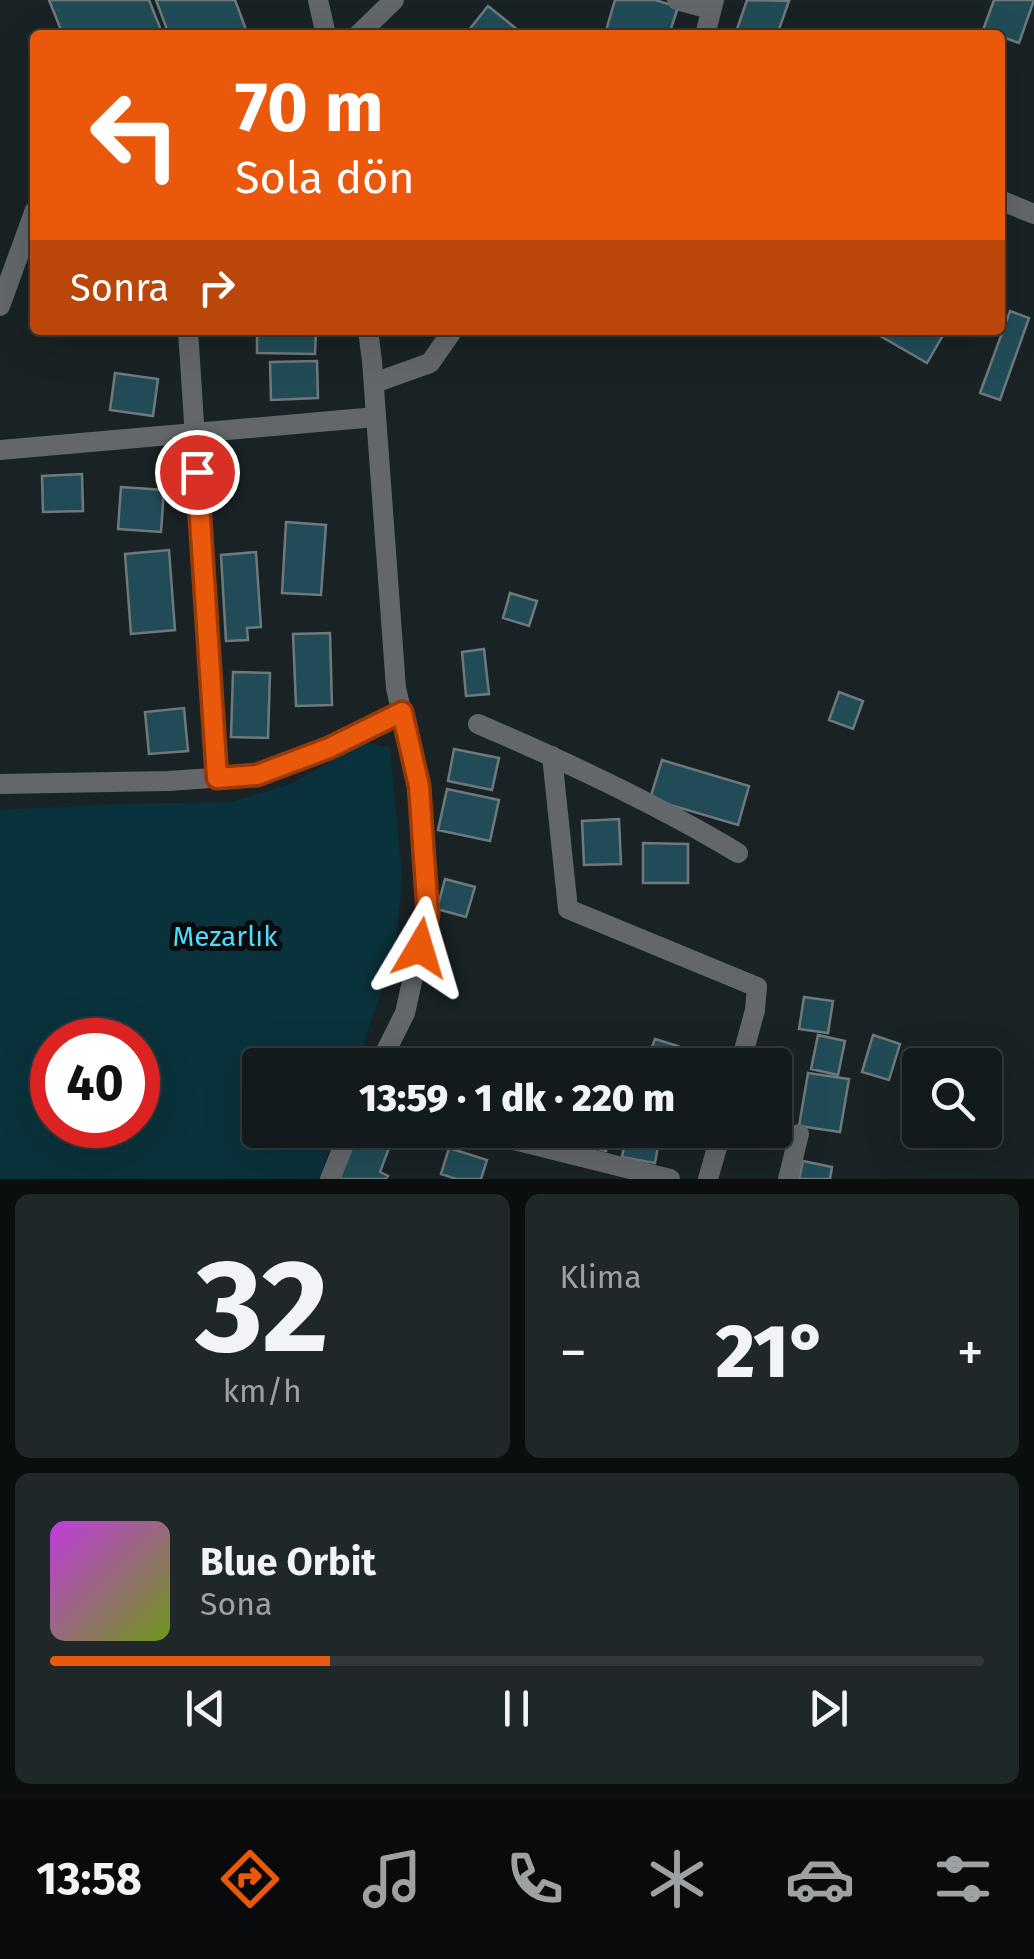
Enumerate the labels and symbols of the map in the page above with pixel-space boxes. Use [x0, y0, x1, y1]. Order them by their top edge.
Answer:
pin [155, 430, 240, 515]
position arrow [368, 896, 472, 1000]
park label: Mezarlık [172, 920, 278, 953]
speed limit sign: 40 [30, 1018, 160, 1148]

